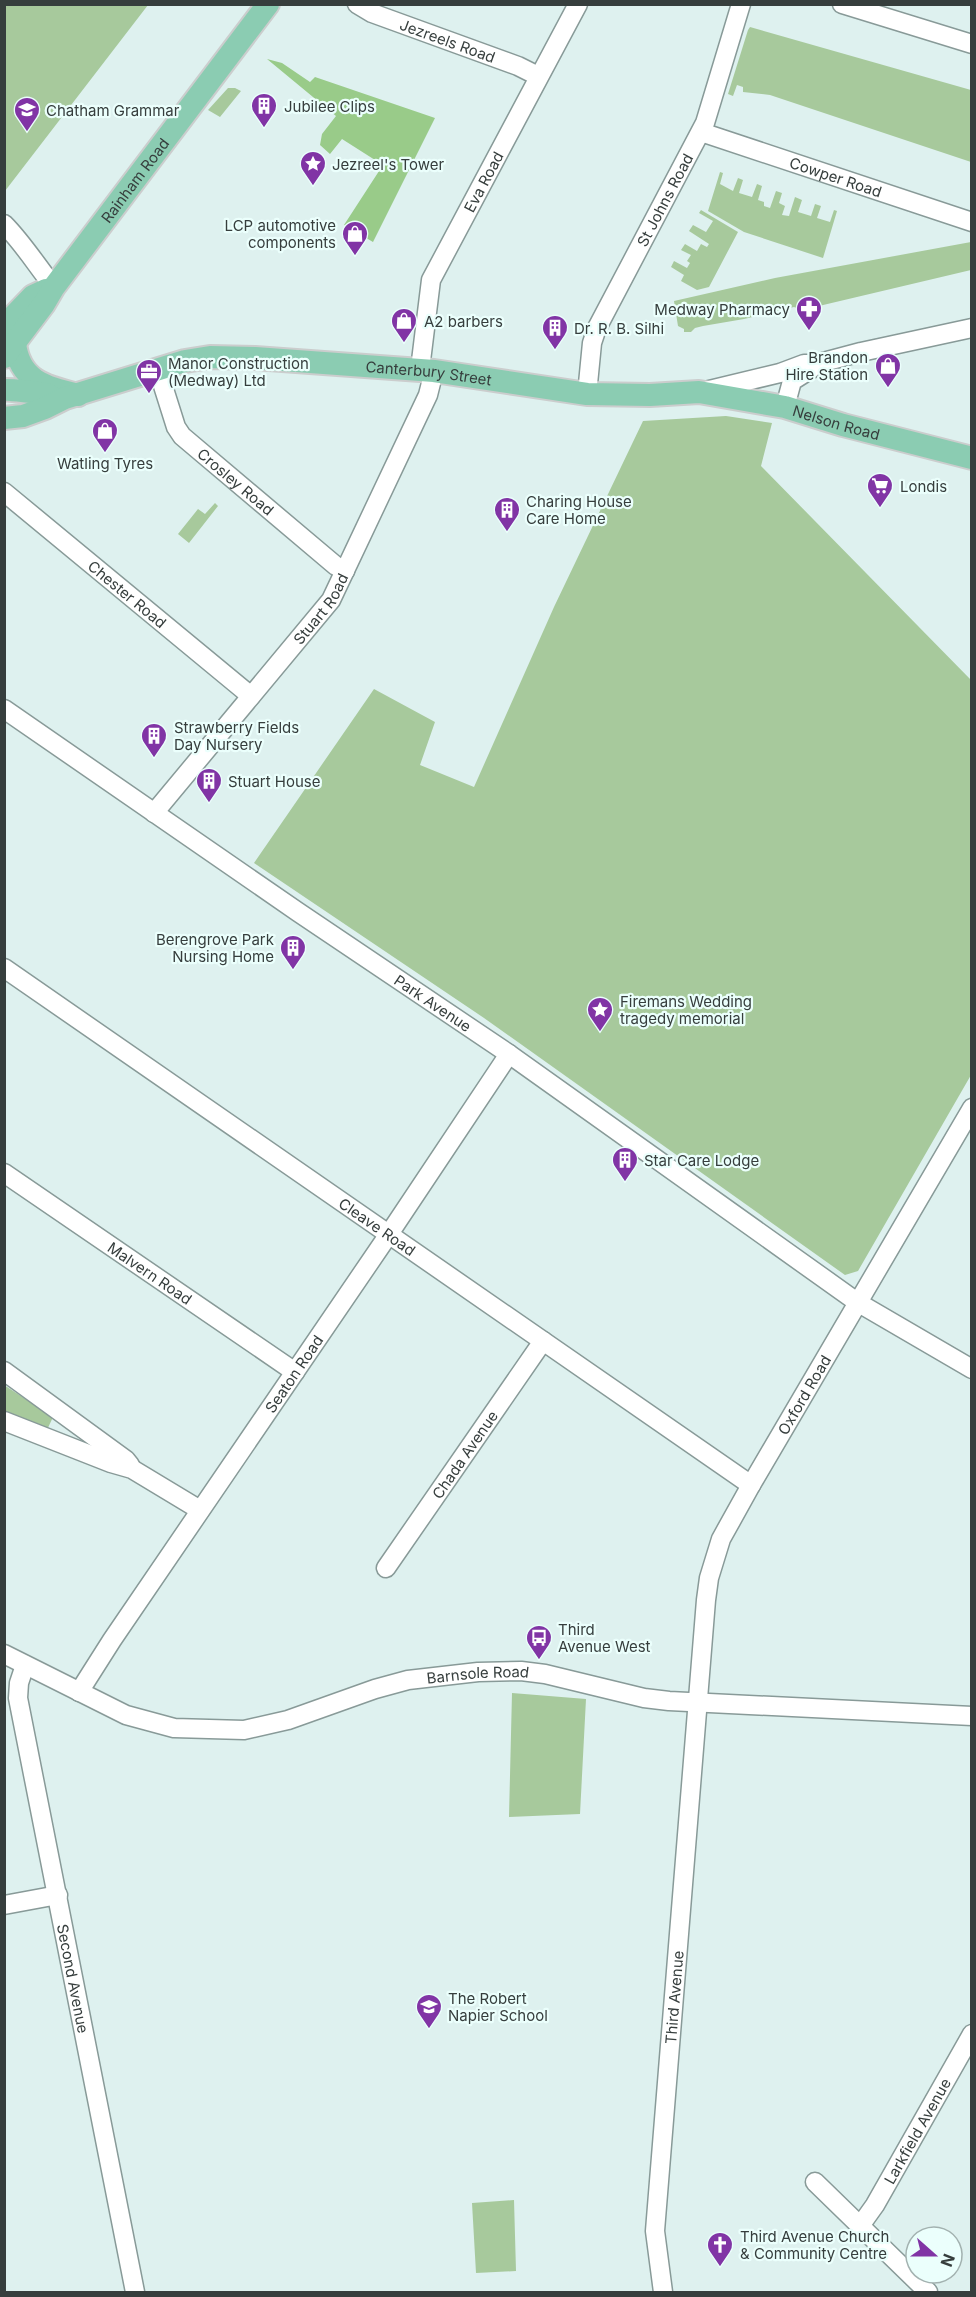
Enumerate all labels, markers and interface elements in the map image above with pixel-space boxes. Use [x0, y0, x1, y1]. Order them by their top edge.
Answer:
street label: Jezreels Road [397, 14, 498, 67]
building icon: Jubilee Clips [249, 91, 279, 129]
school or university icon: Chatham Grammar [12, 95, 42, 133]
place label: Jubilee Clips [284, 97, 375, 116]
place label: Chatham Grammar [46, 101, 180, 120]
street label: Rainham Road [97, 134, 173, 226]
street label: Eva Road [459, 148, 507, 215]
place icon: Jezreel's Tower [298, 149, 328, 187]
street label: St Johns Road [632, 150, 697, 249]
street label: Cowper Road [787, 153, 884, 201]
place label: Jezreel's Tower [332, 155, 445, 174]
place label: LCP automotive components [225, 216, 336, 252]
shop icon: LCP automotive components [340, 219, 370, 257]
pharmacy icon: Medway Pharmacy [794, 294, 824, 332]
place label: Medway Pharmacy [654, 300, 791, 319]
shop icon: A2 barbers [389, 306, 419, 344]
place label: A2 barbers [424, 312, 503, 331]
building icon: Dr. R. B. Silhi [540, 313, 570, 351]
place label: Dr. R. B. Silhi [574, 319, 664, 338]
place label: Brandon Hire Station [785, 348, 868, 384]
shop icon: Brandon Hire Station [873, 351, 903, 389]
place label: Manor Construction (Medway) Ltd [168, 354, 309, 390]
office icon: Manor Construction (Medway) Ltd [134, 357, 164, 395]
street label: Canterbury Street [365, 357, 493, 389]
street label: Nelson Road [790, 400, 882, 444]
shop icon: Watling Tyres [90, 416, 120, 454]
street label: Crosley Road [194, 444, 278, 519]
place label: Watling Tyres [57, 454, 153, 473]
supermarket icon: Londis [865, 471, 895, 509]
place label: Londis [900, 477, 947, 496]
place label: Charing House Care Home [526, 492, 632, 528]
building icon: Charing House Care Home [492, 495, 522, 533]
street label: Chester Road [84, 556, 170, 632]
street label: Stuart Road [289, 570, 352, 648]
place label: Strawberry Fields Day Nursery [174, 718, 299, 754]
building icon: Strawberry Fields Day Nursery [139, 721, 169, 759]
building icon: Stuart House [194, 766, 224, 804]
place label: Stuart House [228, 772, 321, 791]
place label: Berengrove Park Nursing Home [156, 930, 275, 966]
building icon: Berengrove Park Nursing Home [278, 933, 308, 971]
street label: Park Avenue [391, 970, 475, 1036]
place label: Firemans Wedding tragedy memorial [620, 992, 752, 1028]
place icon: Firemans Wedding tragedy memorial [585, 995, 615, 1033]
building icon: Star Care Lodge [610, 1145, 640, 1183]
place label: Star Care Lodge [644, 1151, 759, 1170]
street label: Cleave Road [335, 1193, 419, 1260]
street label: Malvern Road [104, 1237, 196, 1308]
street label: Seaton Road [260, 1331, 327, 1416]
street label: Oxford Road [773, 1351, 835, 1438]
street label: Chada Avenue [427, 1407, 502, 1502]
place label: Third Avenue West [558, 1620, 651, 1656]
bus stop icon: Third Avenue West [524, 1623, 554, 1661]
street label: Barnsole Road [426, 1661, 530, 1687]
street label: Second Avenue [53, 1922, 93, 2035]
street label: Third Avenue [661, 1950, 687, 2045]
place label: The Robert Napier School [448, 1989, 548, 2025]
school or university icon: The Robert Napier School [414, 1992, 444, 2030]
street label: Larkfield Avenue [879, 2075, 955, 2187]
north arrow [904, 2225, 964, 2285]
place label: Third Avenue Church & Community Centre [740, 2227, 889, 2263]
church icon: Third Avenue Church & Community Centre [705, 2230, 735, 2268]
text: N [936, 2251, 960, 2270]

